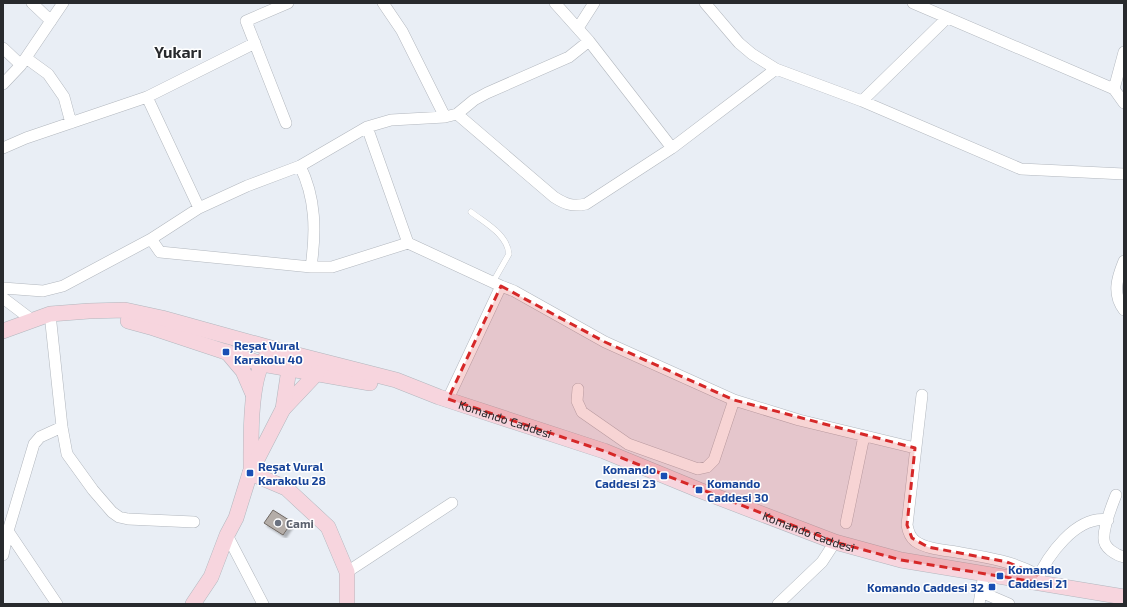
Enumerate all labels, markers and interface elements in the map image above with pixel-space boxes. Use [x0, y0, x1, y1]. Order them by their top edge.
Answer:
district label: Yukarı [154, 42, 202, 61]
place label: Reşat Vural Karakolu 40 [234, 338, 303, 366]
marker: Reşat Vural Karakolu 40 [221, 347, 231, 357]
street label: Komando Caddesi [457, 397, 554, 440]
place label: Reşat Vural Karakolu 28 [258, 459, 326, 487]
place label: Komando Caddesi 23 [595, 462, 656, 490]
marker: Reşat Vural Karakolu 28 [245, 468, 255, 478]
marker: Komando Caddesi 23 [659, 471, 669, 481]
place label: Komando Caddesi 30 [707, 476, 769, 504]
marker: Komando Caddesi 30 [694, 485, 704, 495]
street label: Komando Caddesi [761, 508, 856, 554]
place label: Cami [286, 516, 314, 530]
marker: Cami [273, 518, 283, 528]
place label: Komando Caddesi 21 [1008, 562, 1067, 590]
marker: Komando Caddesi 21 [995, 571, 1005, 581]
place label: Komando Caddesi 32 [867, 580, 984, 594]
marker: Komando Caddesi 32 [987, 582, 997, 592]

